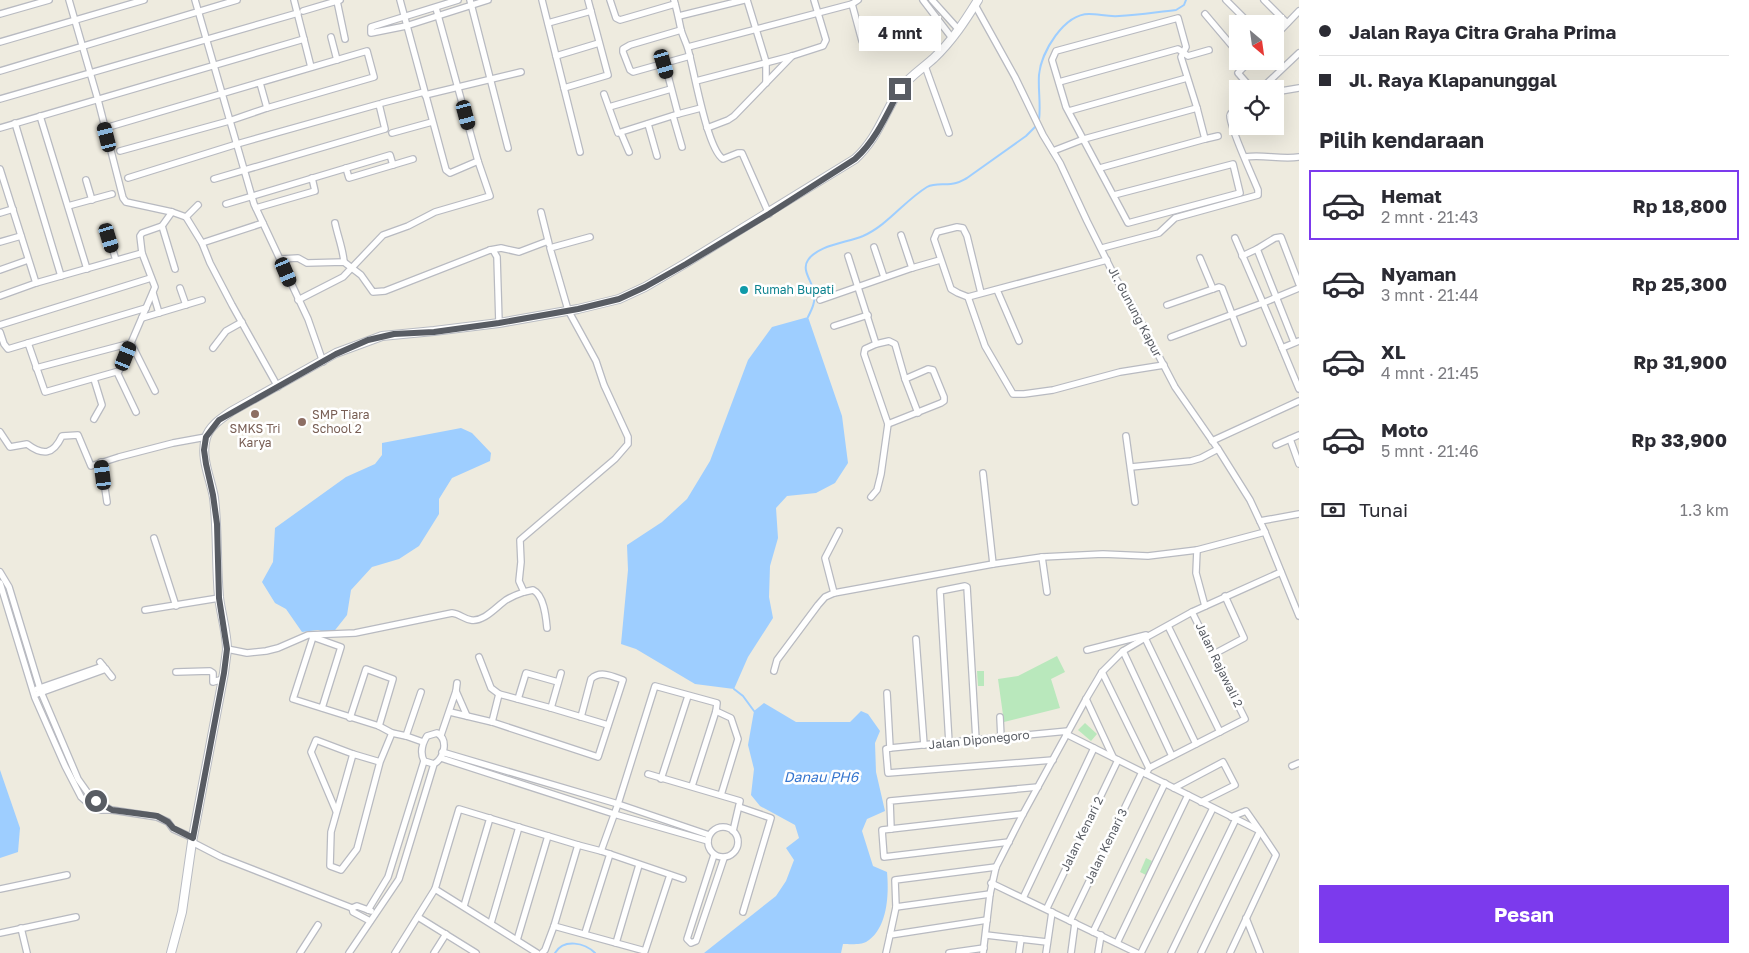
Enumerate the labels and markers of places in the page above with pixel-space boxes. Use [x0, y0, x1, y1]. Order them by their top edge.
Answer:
place label: Rumah Bupati [754, 282, 834, 297]
marker: Rumah Bupati [738, 284, 750, 296]
place label: SMP Tiara School 2 [312, 407, 370, 436]
marker: SMKS Tri Karya [249, 408, 261, 420]
marker: SMP Tiara School 2 [296, 416, 308, 428]
place label: SMKS Tri Karya [230, 421, 280, 450]

